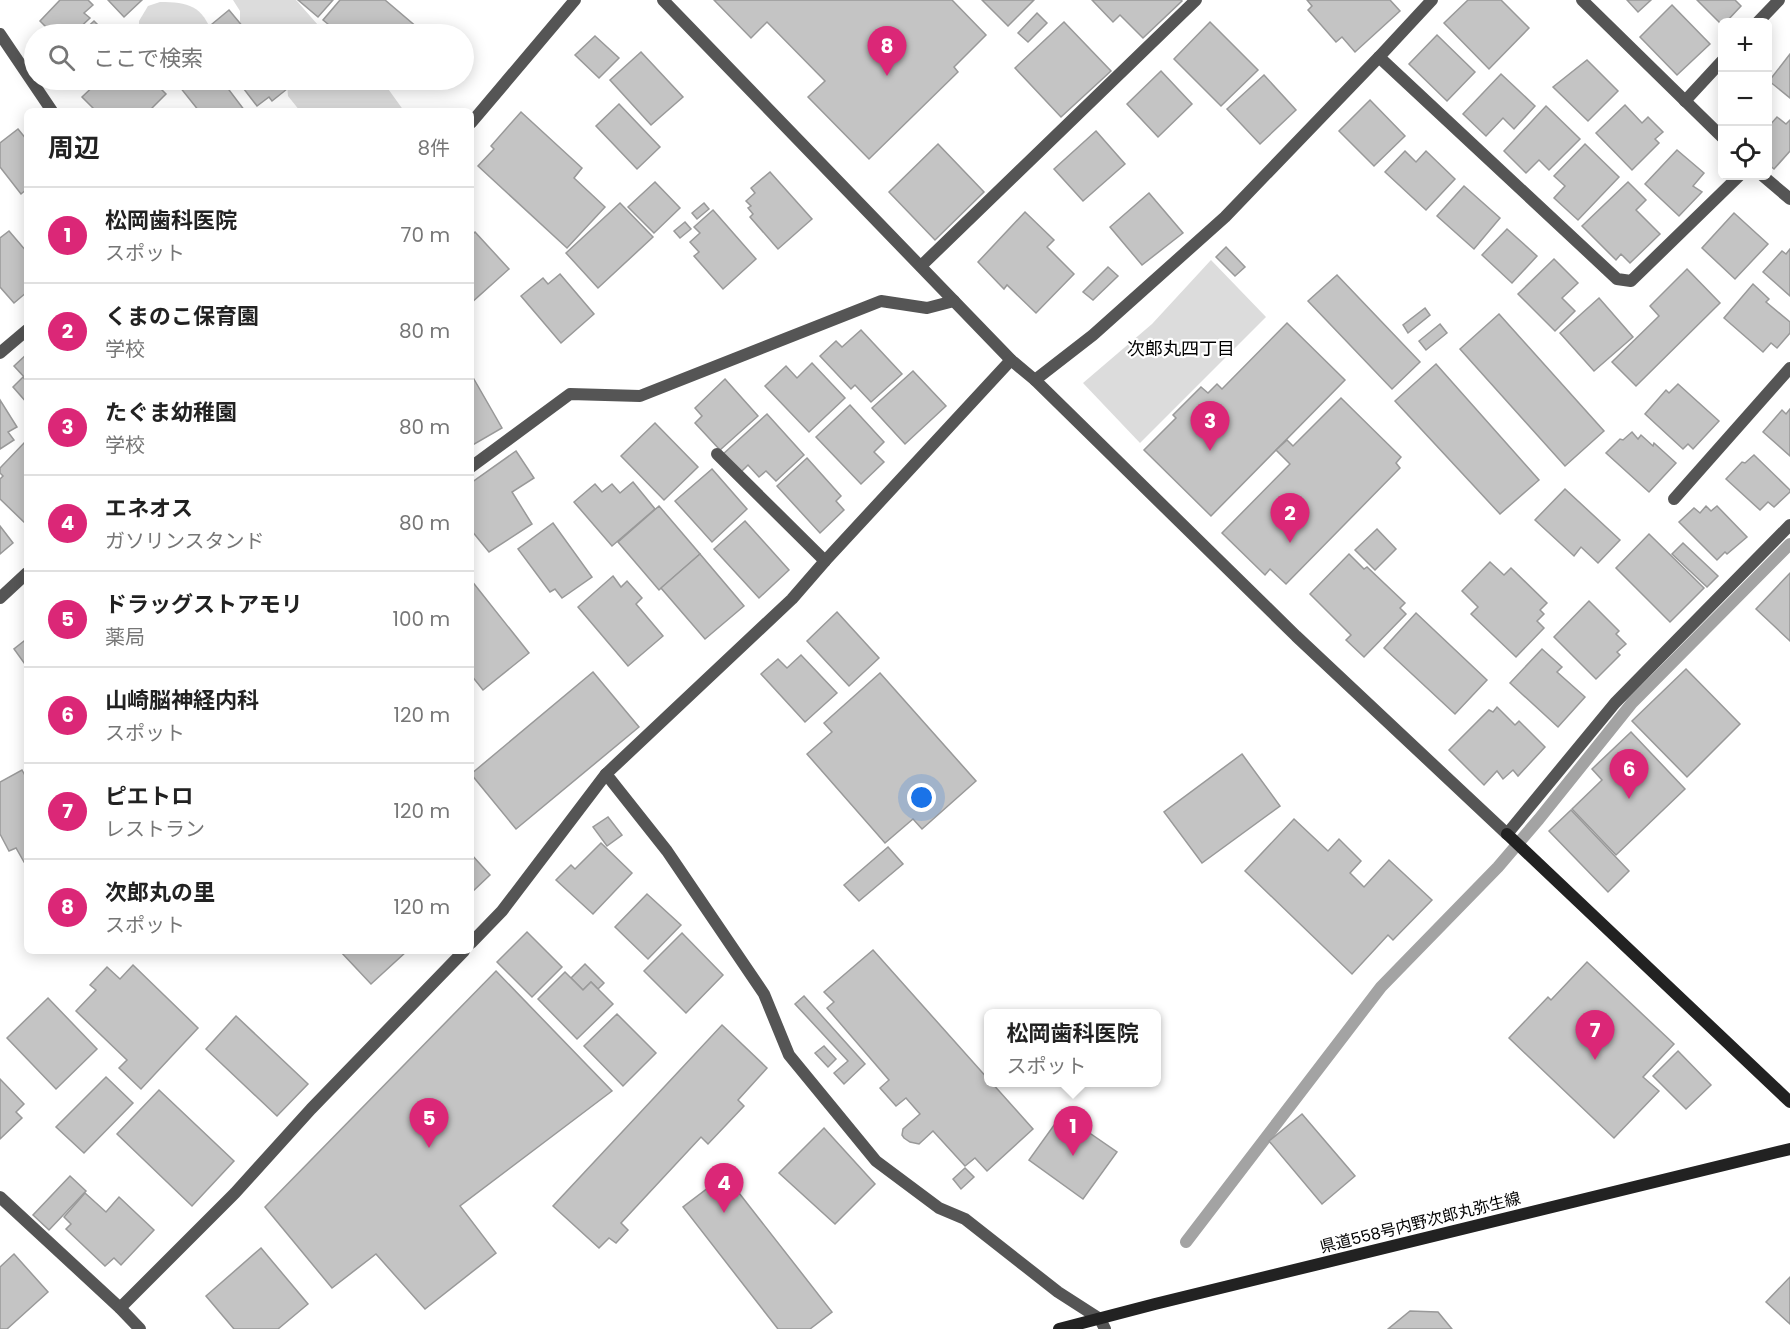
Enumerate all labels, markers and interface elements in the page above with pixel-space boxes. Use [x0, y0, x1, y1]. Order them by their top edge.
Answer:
map controls [1718, 18, 1772, 180]
button: + [1718, 18, 1772, 72]
search box [24, 24, 474, 90]
pin: 8 [868, 26, 906, 76]
icon: search [45, 41, 78, 74]
text: ここで検索 [93, 43, 203, 74]
button: − [1718, 72, 1772, 126]
button: locate [1718, 126, 1772, 180]
text: 周辺 [48, 130, 100, 166]
text: 8件 [417, 134, 450, 162]
text: 松岡歯科医院 [105, 205, 237, 236]
text: 1 [64, 221, 71, 249]
text: 70 m [401, 221, 450, 249]
text: スポット [105, 239, 185, 267]
text: くまのこ保育園 [105, 301, 259, 332]
text: 2 [62, 317, 73, 345]
text: 80 m [399, 317, 450, 345]
text: 学校 [105, 335, 145, 363]
district label: 次郎丸四丁目 [1127, 336, 1235, 361]
text: たぐま幼稚園 [105, 397, 237, 428]
pin: 3 [1190, 402, 1230, 451]
text: 3 [61, 413, 74, 441]
text: 80 m [399, 413, 450, 441]
text: 学校 [105, 431, 145, 459]
text: エネオス [105, 493, 193, 524]
pin: 2 [1270, 494, 1310, 543]
text: 4 [61, 509, 74, 537]
text: 80 m [399, 509, 450, 537]
text: ガソリンスタンド [105, 527, 265, 555]
text: ドラッグストアモリ [105, 589, 303, 620]
text: 5 [61, 605, 74, 633]
text: 100 m [393, 605, 450, 633]
text: 薬局 [105, 623, 145, 651]
text: 山崎脳神経内科 [105, 685, 259, 716]
text: 6 [61, 701, 74, 729]
text: 120 m [394, 701, 450, 729]
text: スポット [105, 719, 185, 747]
pin: 6 [1610, 750, 1648, 799]
text: ピエトロ [105, 781, 193, 812]
your location [907, 783, 936, 812]
text: 7 [62, 797, 73, 825]
text: 120 m [394, 797, 450, 825]
text: レストラン [105, 815, 205, 843]
text: 次郎丸の里 [105, 877, 215, 908]
text: 8 [61, 893, 74, 921]
text: 120 m [394, 893, 450, 921]
text: スポット [105, 911, 185, 939]
popup [984, 1009, 1161, 1087]
pin: 7 [1576, 1010, 1614, 1060]
text: 松岡歯科医院 [1006, 1018, 1139, 1049]
text: スポット [1006, 1052, 1086, 1080]
pin: 5 [410, 1098, 448, 1148]
pin: 1 [1054, 1106, 1092, 1156]
pin: 4 [704, 1164, 744, 1213]
street label: 県道558号内野次郎丸弥生線 [1317, 1186, 1523, 1259]

